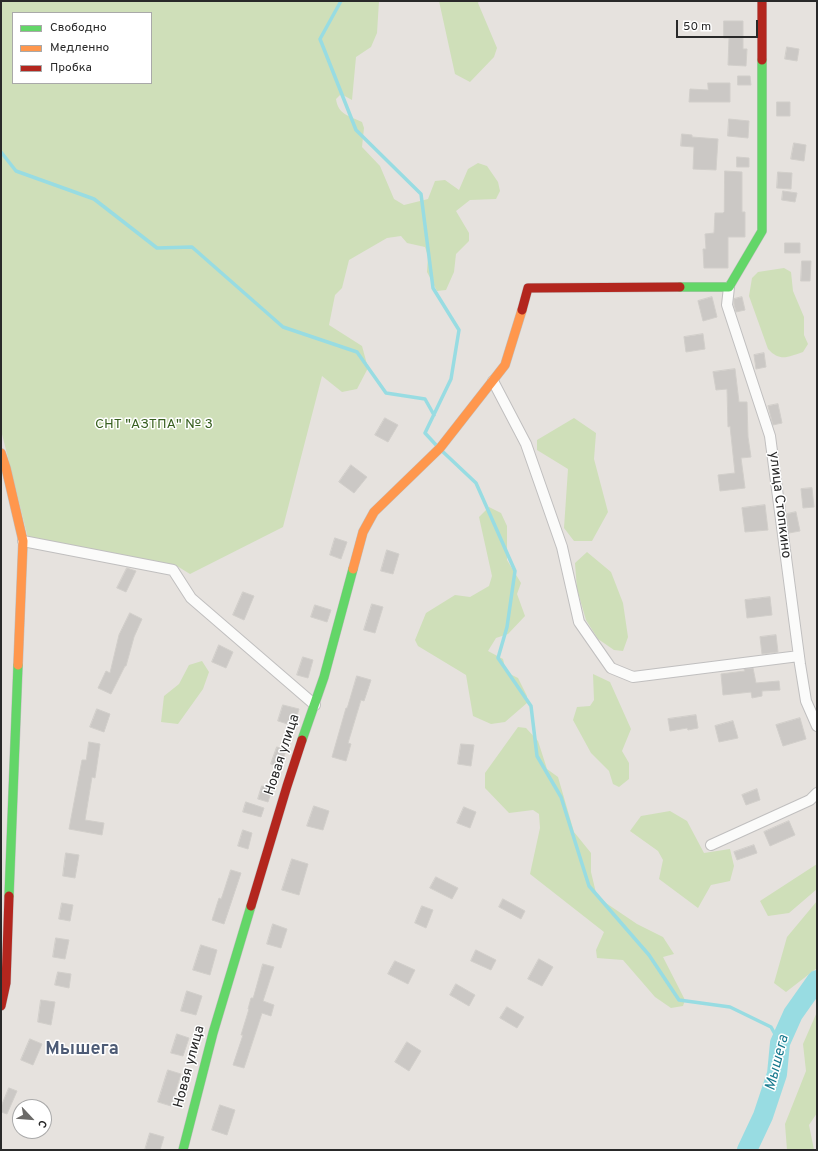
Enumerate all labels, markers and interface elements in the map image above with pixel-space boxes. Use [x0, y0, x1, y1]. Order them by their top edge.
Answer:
legend [12, 12, 152, 84]
scale bar [678, 12, 760, 38]
text: 50 m [683, 19, 711, 35]
text: Свободно [50, 20, 107, 36]
text: Медленно [50, 40, 109, 56]
text: Пробка [50, 60, 92, 76]
park label: СНТ "АЗТПА" № 3 [95, 417, 213, 433]
street label: улица Стопкино [764, 451, 794, 559]
street label: Новая улица [262, 712, 304, 798]
street label: Новая улица [171, 1024, 209, 1110]
water label: Мышега [762, 1033, 794, 1093]
district label: Мышега [45, 1039, 119, 1061]
north arrow [12, 1099, 52, 1139]
text: С [34, 1118, 50, 1130]

